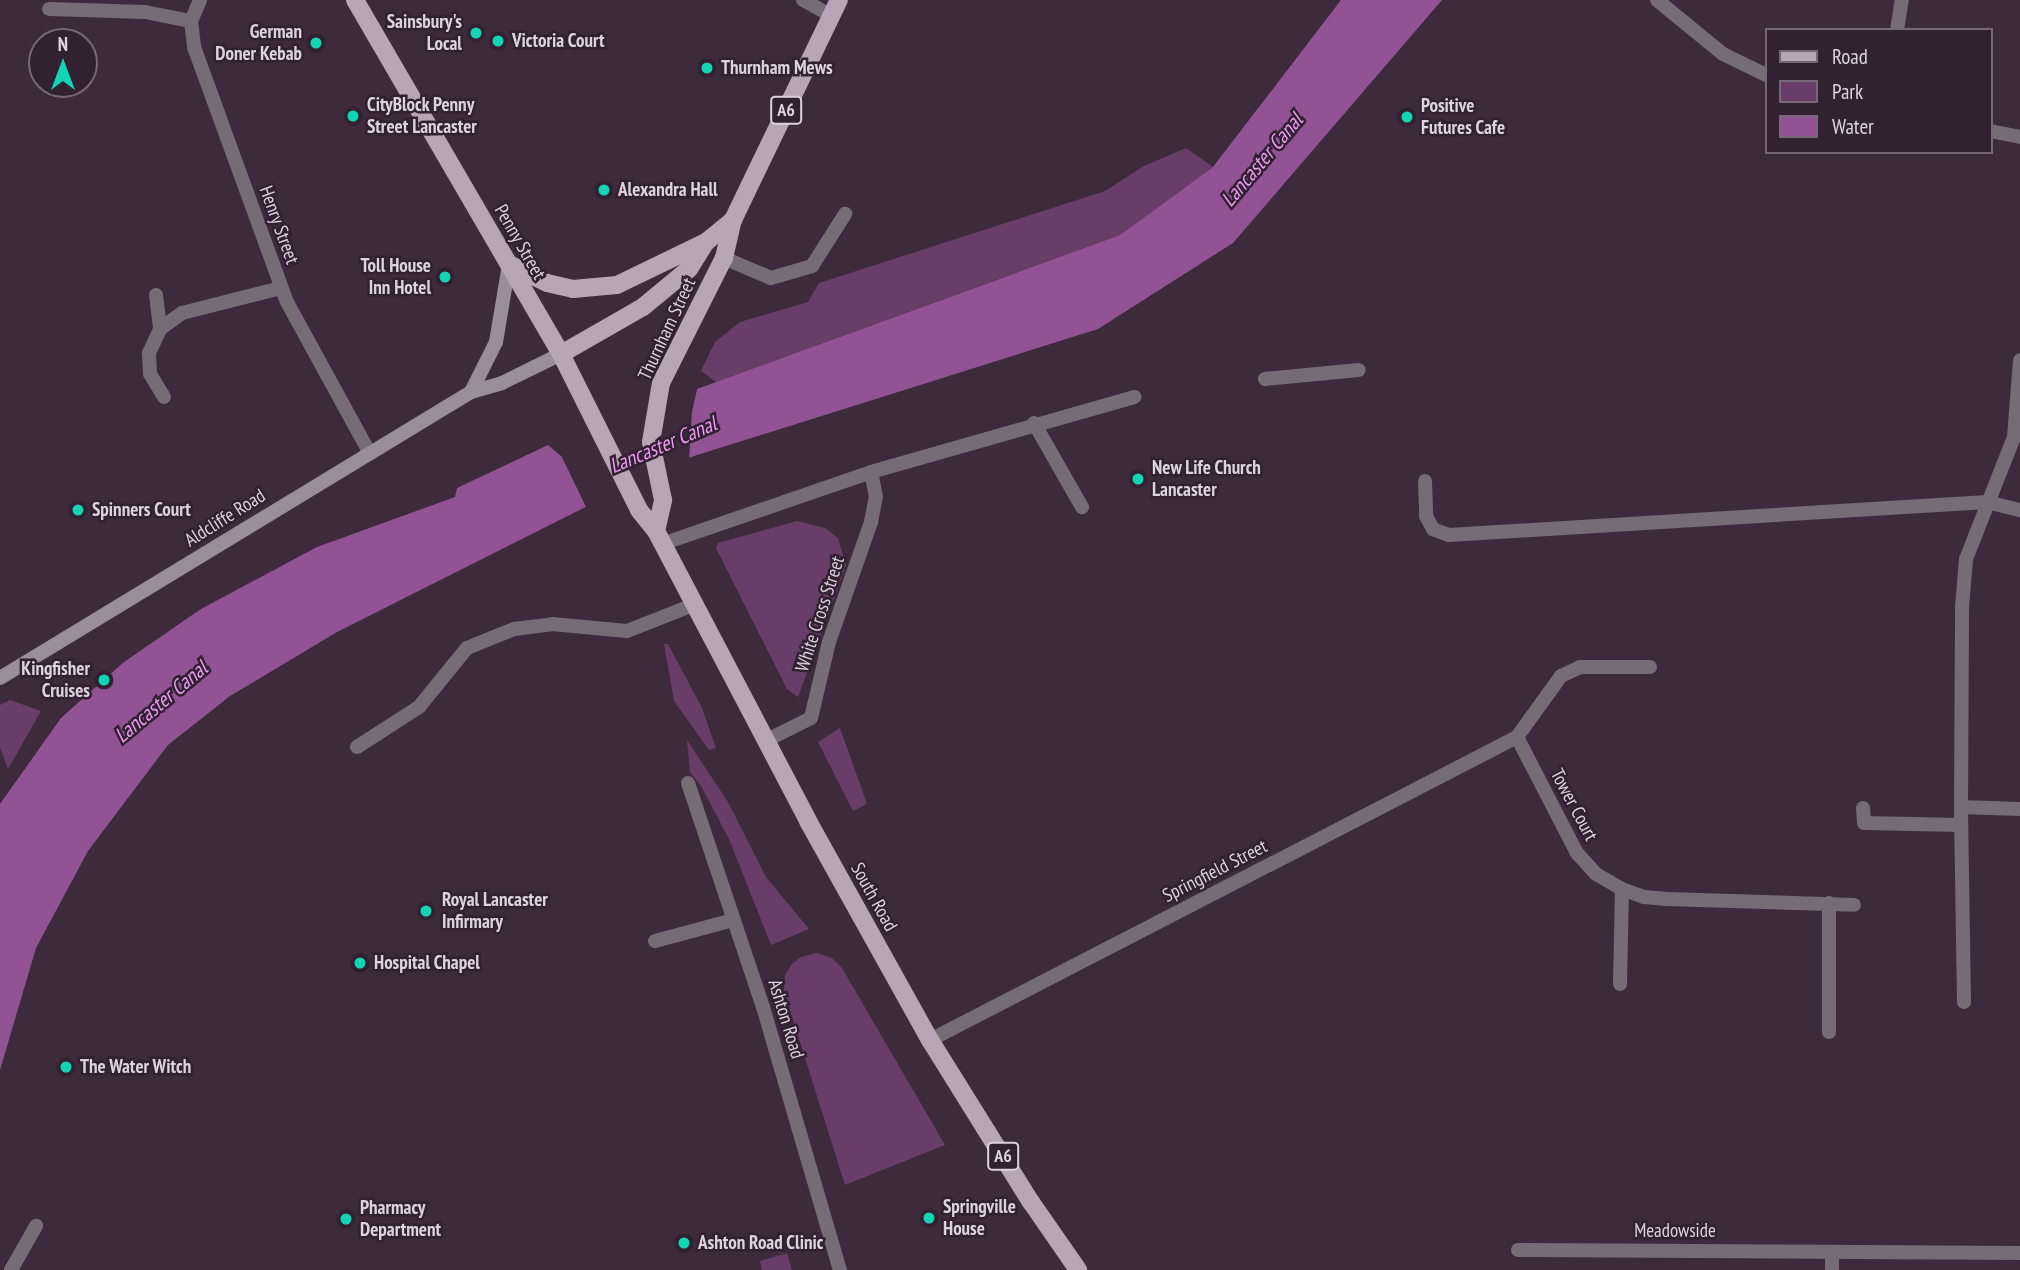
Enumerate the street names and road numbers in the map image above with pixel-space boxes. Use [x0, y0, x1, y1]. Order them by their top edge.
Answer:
road number: A6 [768, 96, 804, 124]
street label: Henry Street [254, 183, 304, 267]
street label: Penny Street [489, 200, 551, 284]
street label: Thurnham Street [633, 274, 701, 384]
street label: Aldcliffe Road [180, 484, 270, 552]
street label: White Cross Street [791, 553, 849, 675]
street label: Tower Court [1546, 765, 1602, 845]
street label: Springfield Street [1159, 835, 1271, 907]
street label: South Road [846, 859, 902, 935]
street label: Ashton Road [763, 977, 809, 1061]
road number: A6 [986, 1142, 1020, 1170]
street label: Meadowside [1634, 1220, 1716, 1242]

